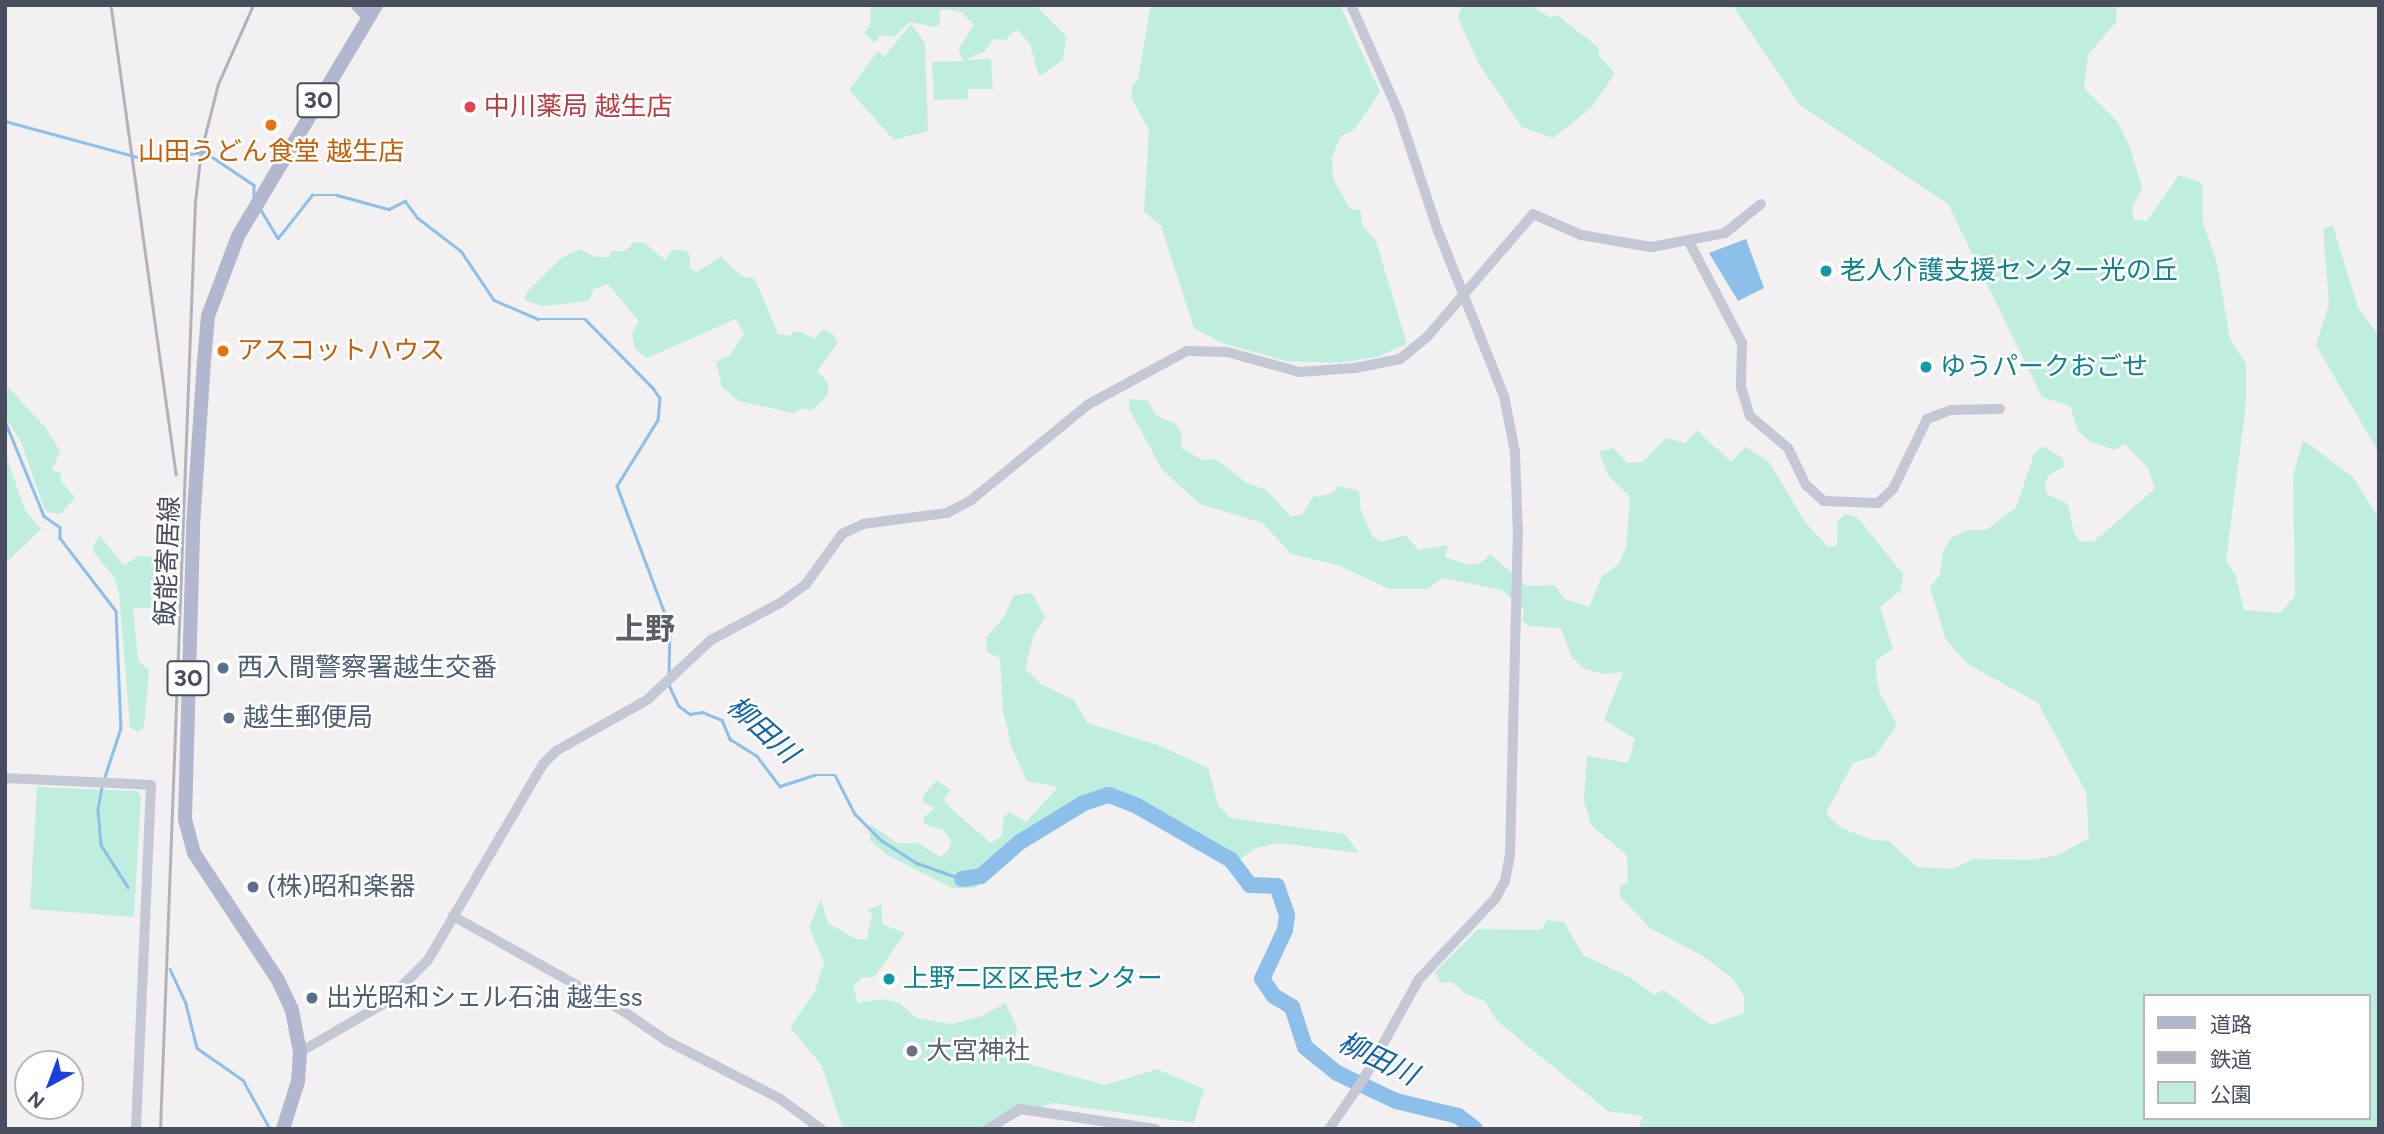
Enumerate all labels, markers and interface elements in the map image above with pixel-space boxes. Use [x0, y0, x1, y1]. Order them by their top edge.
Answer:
road number: 30 [295, 80, 341, 120]
place label: 中川薬局 越生店 [484, 91, 672, 123]
marker: 中川薬局 越生店 [462, 99, 478, 115]
marker: 山田うどん食堂 越生店 [263, 117, 279, 133]
place label: 山田うどん食堂 越生店 [138, 136, 404, 168]
place label: 老人介護支援センター光の丘 [1840, 255, 2178, 287]
marker: 老人介護支援センター光の丘 [1818, 263, 1834, 279]
place label: アスコットハウス [237, 335, 445, 367]
marker: アスコットハウス [215, 343, 231, 359]
place label: ゆうパークおごせ [1940, 351, 2148, 383]
marker: ゆうパークおごせ [1918, 359, 1934, 375]
street label: 飯能寄居線 [150, 495, 186, 627]
district label: 上野 [615, 611, 675, 647]
place label: 西入間警察署越生交番 [237, 652, 497, 684]
road number: 30 [165, 658, 211, 698]
marker: 西入間警察署越生交番 [215, 660, 231, 676]
water label: 柳田川 [721, 688, 805, 770]
place label: 越生郵便局 [243, 702, 373, 734]
marker: 越生郵便局 [221, 710, 237, 726]
place label: (株)昭和楽器 [267, 871, 415, 903]
marker: (株)昭和楽器 [245, 879, 261, 895]
place label: 上野二区区民センター [903, 963, 1163, 995]
marker: 上野二区区民センター [881, 971, 897, 987]
place label: 出光昭和シェル石油 越生ss [326, 982, 643, 1014]
marker: 出光昭和シェル石油 越生ss [304, 990, 320, 1006]
legend [2142, 994, 2370, 1120]
text: 道路 [2210, 1012, 2252, 1037]
water label: 柳田川 [1333, 1024, 1423, 1092]
place label: 大宮神社 [926, 1035, 1030, 1067]
marker: 大宮神社 [904, 1043, 920, 1059]
text: 鉄道 [2210, 1047, 2252, 1072]
north arrow [14, 1050, 84, 1120]
text: 公園 [2210, 1082, 2252, 1107]
text: N [23, 1086, 49, 1113]

